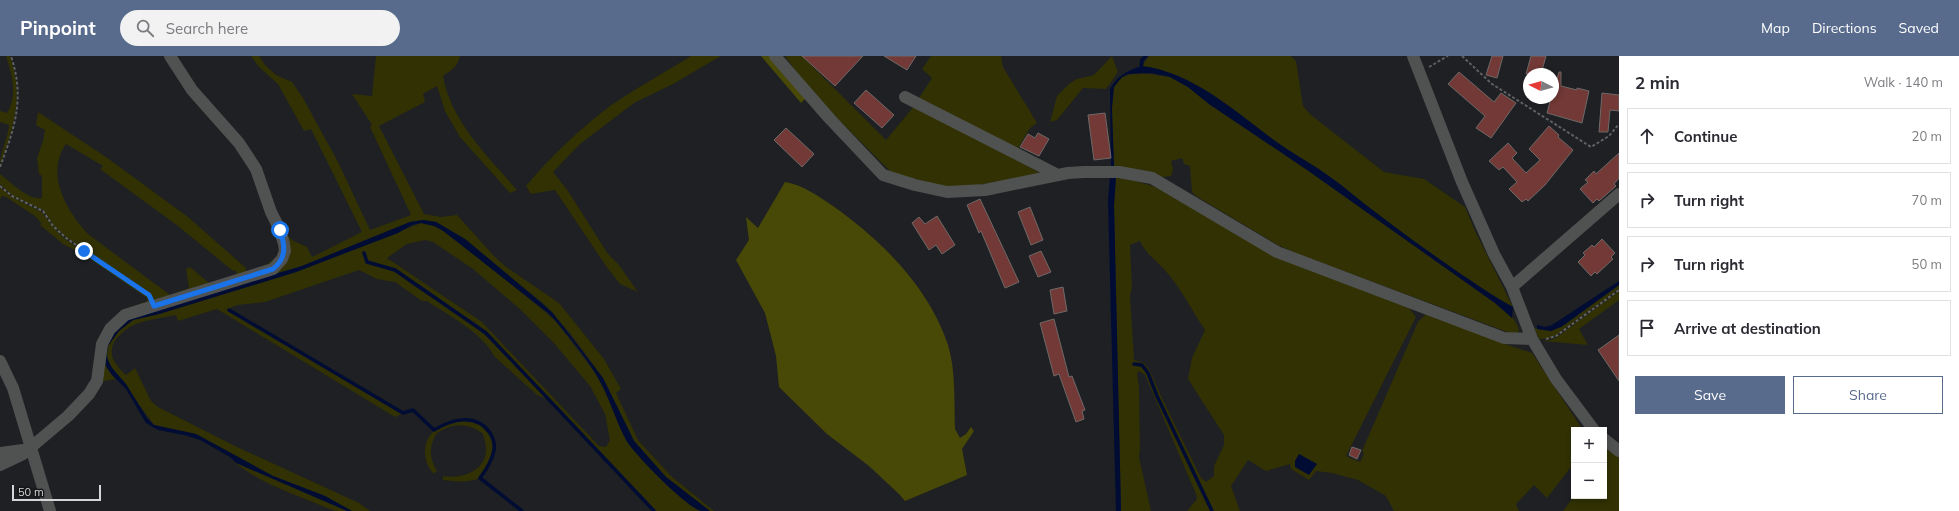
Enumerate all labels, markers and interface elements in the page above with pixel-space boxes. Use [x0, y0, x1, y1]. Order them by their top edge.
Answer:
search box [120, 10, 400, 46]
text: Pinpoint [20, 16, 96, 40]
icon: search [134, 17, 156, 39]
text: Search here [166, 19, 248, 38]
text: Map [1761, 19, 1790, 37]
text: Directions [1812, 19, 1877, 37]
text: Saved [1899, 19, 1939, 37]
north arrow [1523, 68, 1559, 104]
text: 2 min [1635, 72, 1680, 93]
text: Walk · 140 m [1864, 74, 1943, 90]
icon: ahead [1636, 125, 1658, 147]
text: Continue [1674, 127, 1737, 146]
text: 20 m [1912, 128, 1942, 144]
icon: right [1636, 189, 1658, 211]
text: Turn right [1674, 191, 1744, 210]
text: 70 m [1912, 192, 1942, 208]
route start [271, 221, 289, 239]
route end [75, 242, 93, 260]
icon: right [1636, 253, 1658, 275]
text: Turn right [1674, 255, 1744, 274]
text: 50 m [1912, 256, 1942, 272]
icon: arrive [1636, 317, 1658, 339]
text: Arrive at destination [1674, 319, 1821, 338]
button: Save [1635, 376, 1785, 414]
button: Share [1793, 376, 1943, 414]
map controls [1571, 427, 1607, 499]
button: + [1571, 427, 1607, 463]
button: − [1571, 463, 1607, 499]
scale bar [12, 483, 101, 502]
text: 50 m [18, 485, 44, 499]

